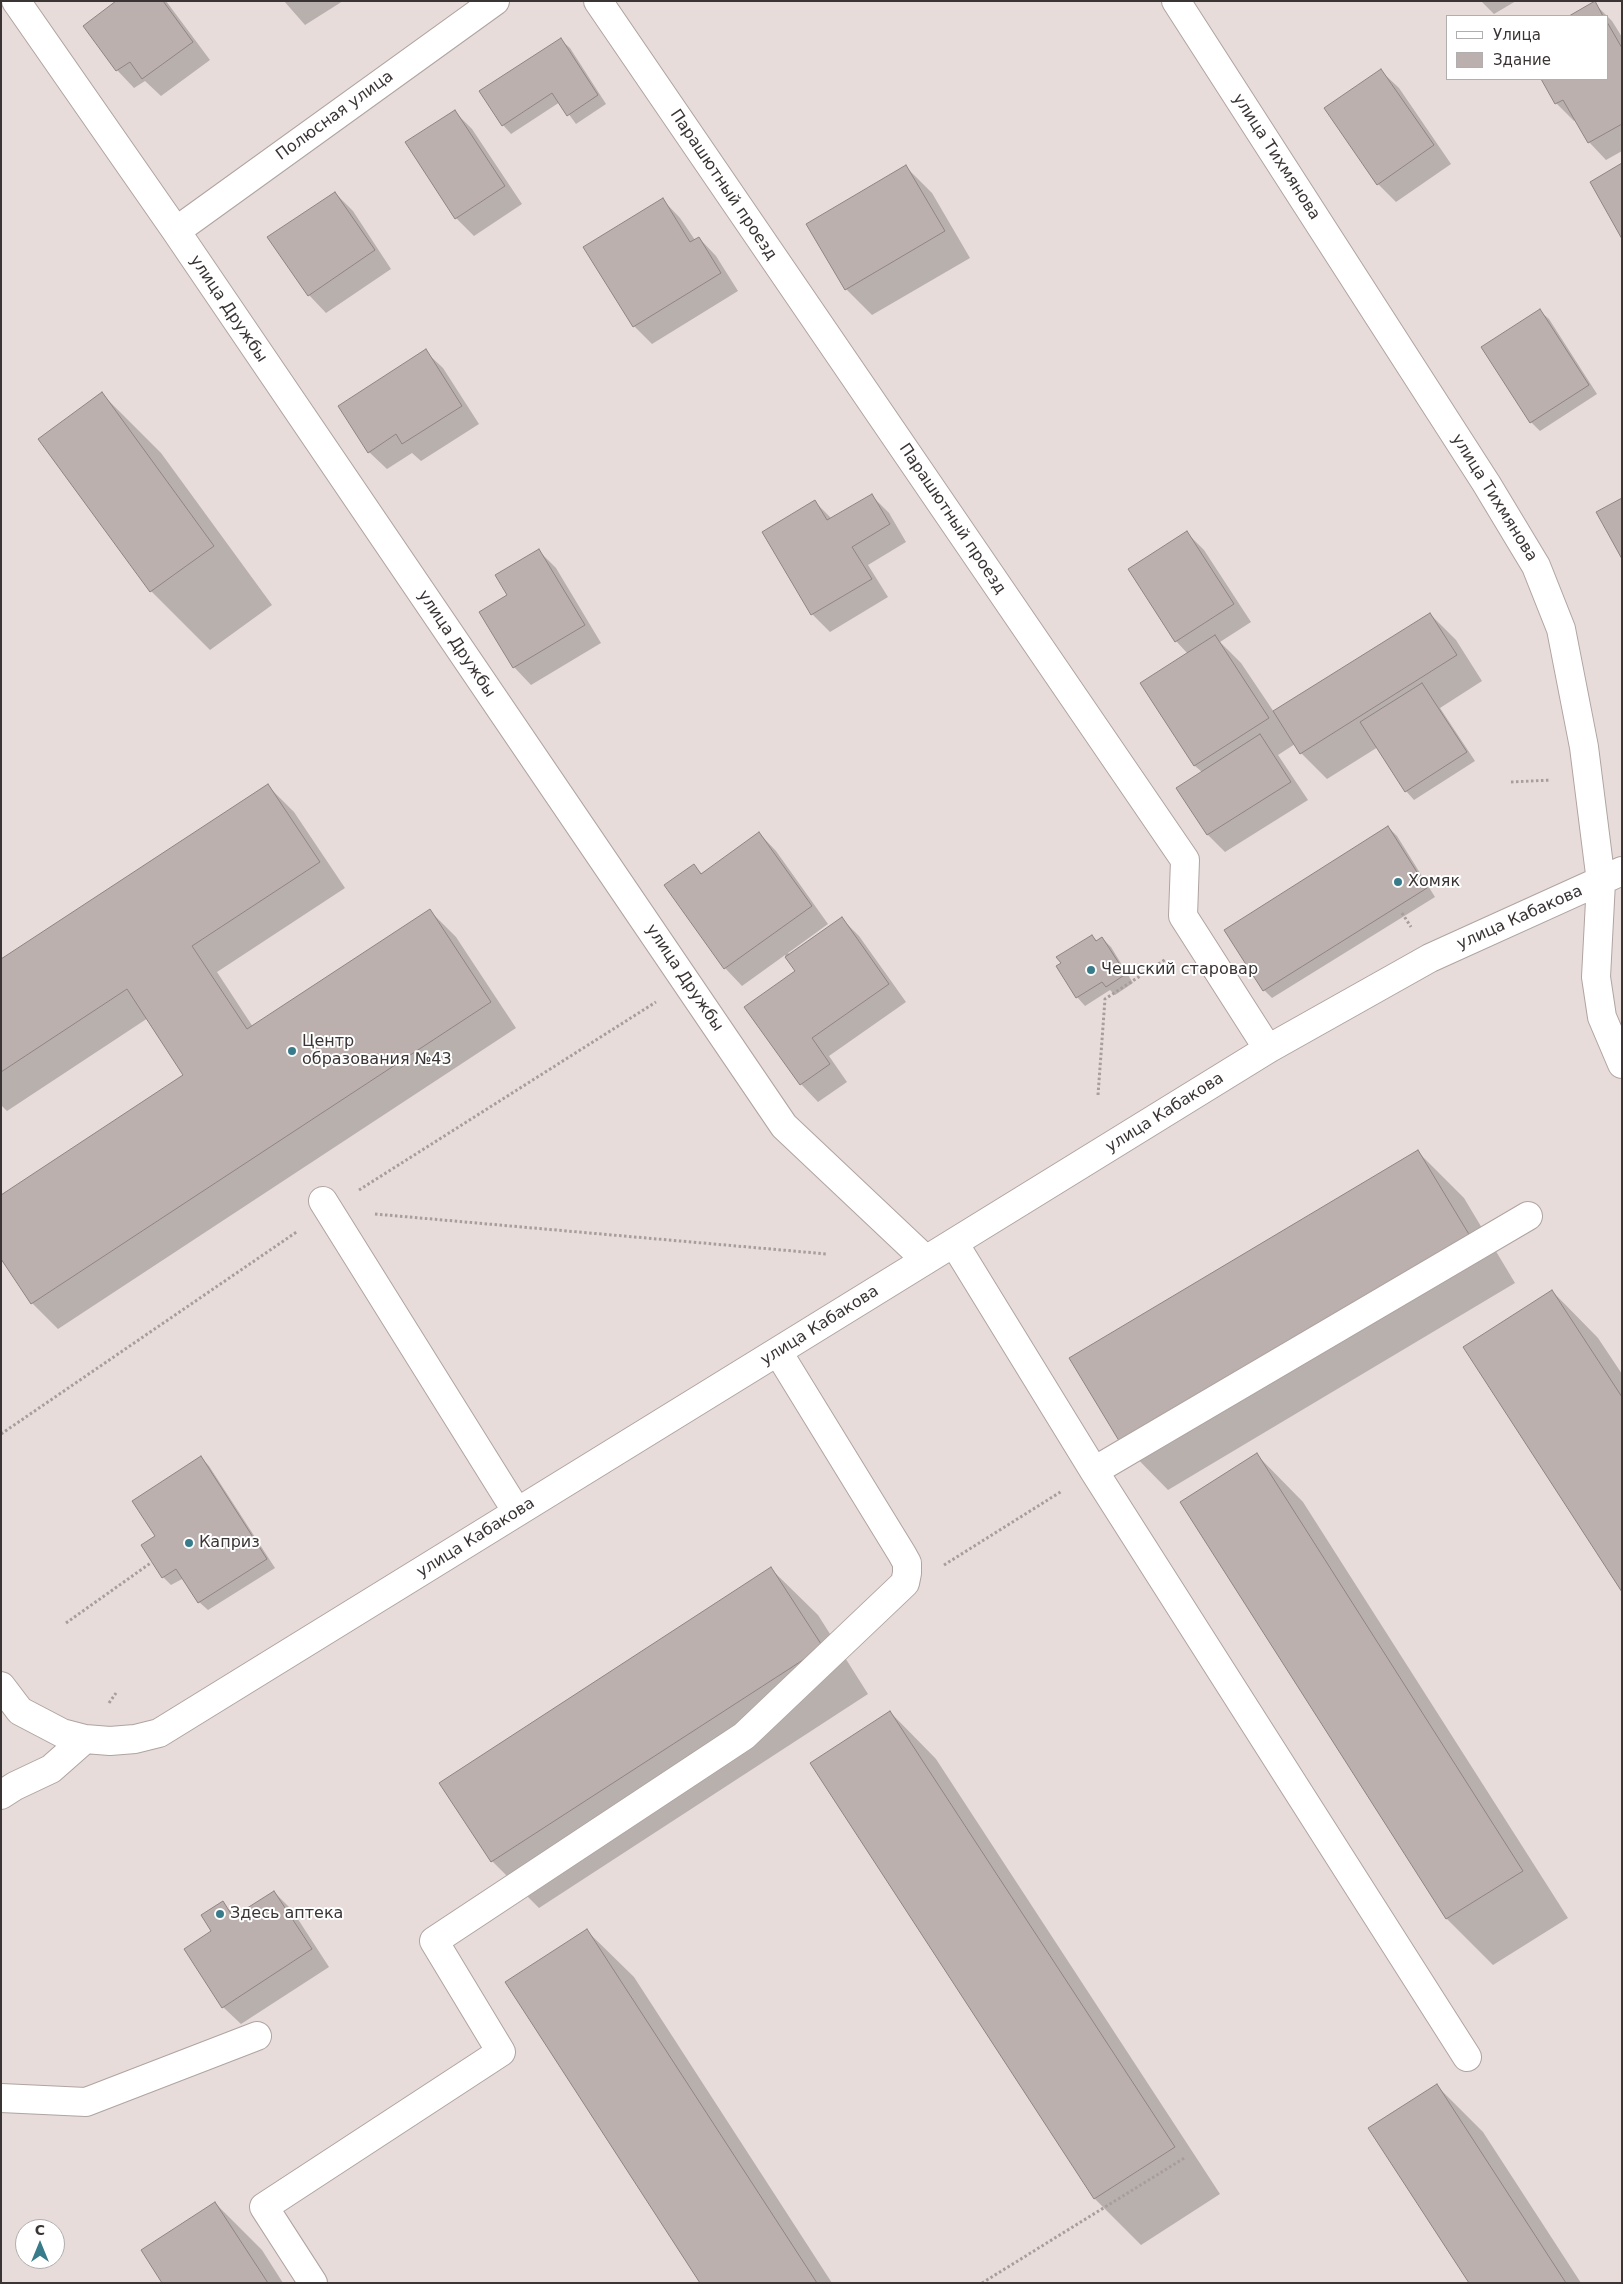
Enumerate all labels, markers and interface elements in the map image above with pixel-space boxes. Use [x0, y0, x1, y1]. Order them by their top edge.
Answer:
legend [1446, 15, 1608, 80]
text: Улица [1493, 26, 1541, 44]
text: Здание [1493, 51, 1551, 69]
street label: Полюсная улица [273, 67, 397, 165]
street label: улица Тихмянова [1228, 90, 1324, 224]
street label: Парашютный проезд [665, 106, 781, 264]
street label: улица Дружбы [185, 252, 271, 366]
street label: улица Тихмянова [1447, 431, 1541, 565]
street label: Парашютный проезд [894, 440, 1010, 598]
street label: улица Дружбы [413, 587, 499, 701]
place label: Хомяк [1408, 872, 1460, 892]
marker: Хомяк [1392, 876, 1404, 888]
street label: улица Кабакова [1454, 882, 1586, 954]
street label: улица Дружбы [641, 921, 727, 1035]
place label: Чешский старовар [1101, 960, 1258, 980]
marker: Чешский старовар [1085, 964, 1097, 976]
place label: Центр образования №43 [302, 1032, 452, 1070]
marker: Центр образования №43 [286, 1045, 298, 1057]
street label: улица Кабакова [1103, 1069, 1227, 1157]
street label: улица Кабакова [758, 1282, 882, 1370]
street label: улица Кабакова [414, 1494, 538, 1582]
place label: Каприз [199, 1533, 260, 1553]
marker: Каприз [183, 1537, 195, 1549]
place label: Здесь аптека [230, 1904, 343, 1924]
marker: Здесь аптека [214, 1908, 226, 1920]
north arrow [15, 2219, 65, 2269]
text: С [35, 2222, 45, 2238]

